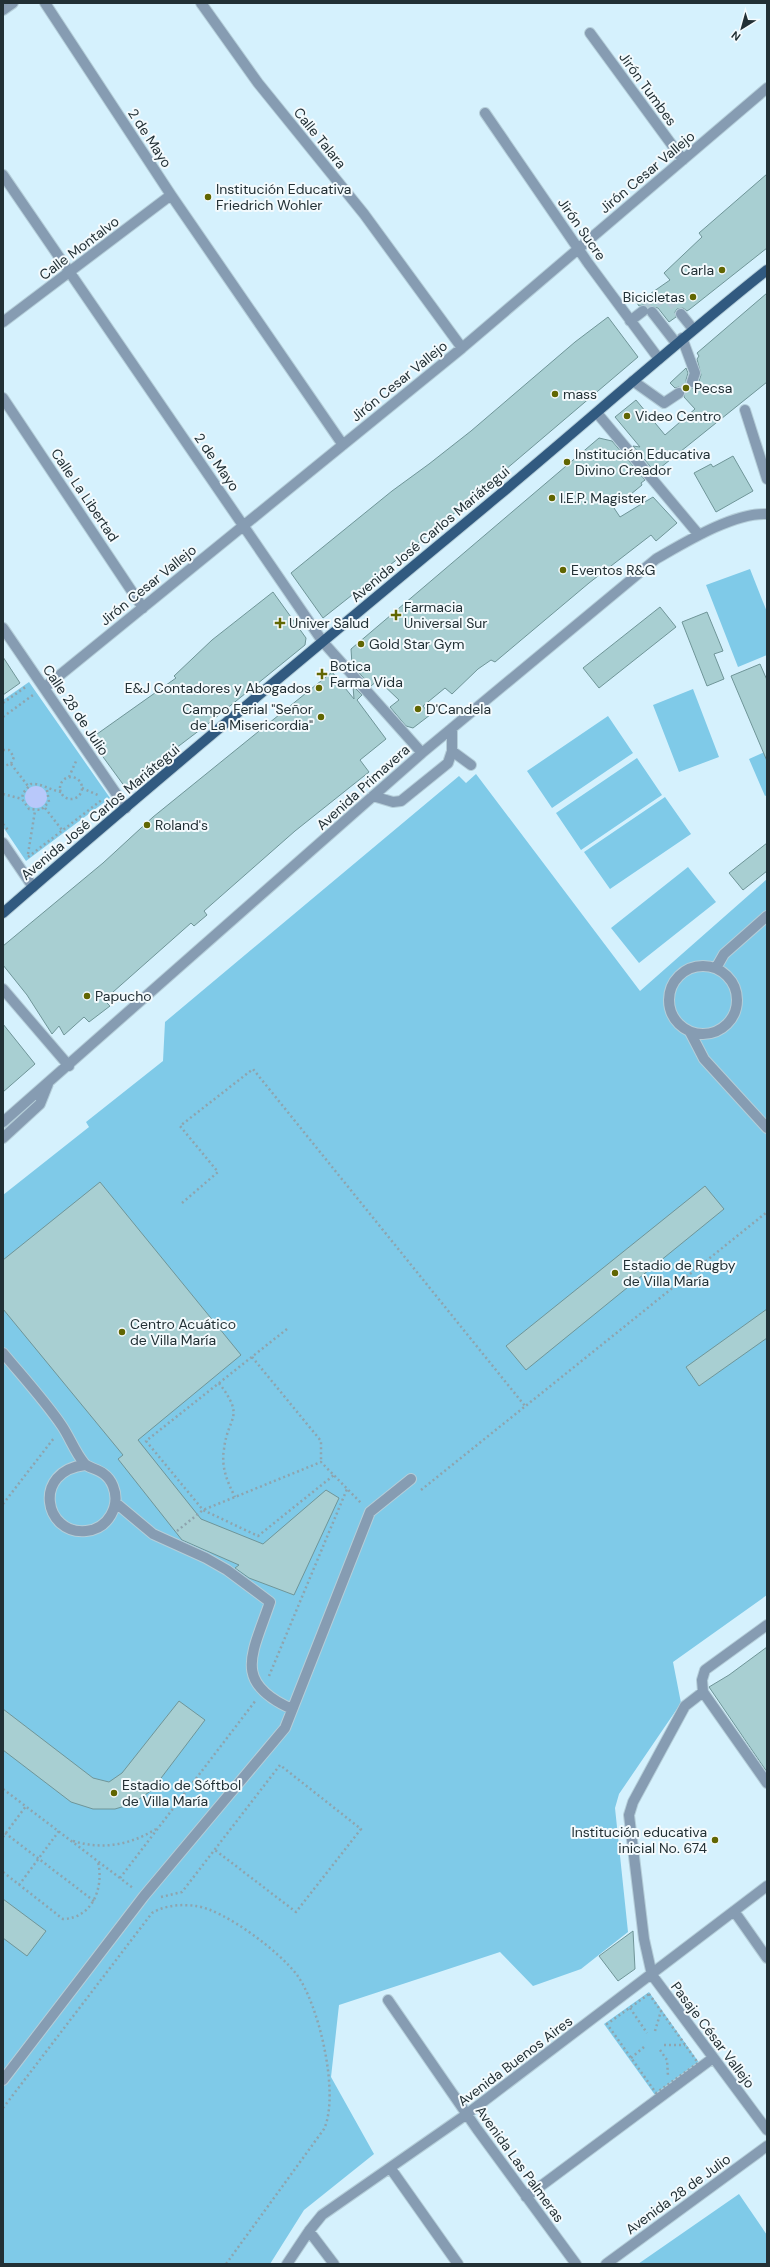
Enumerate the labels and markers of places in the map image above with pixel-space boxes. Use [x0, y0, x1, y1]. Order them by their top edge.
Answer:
place label: Institución Educativa Friedrich Wohler [216, 180, 351, 214]
marker: Institución Educativa Friedrich Wohler [203, 192, 213, 202]
place label: Carla [680, 261, 714, 279]
marker: Carla [717, 265, 727, 275]
place label: Bicicletas [623, 288, 685, 306]
marker: Bicicletas [688, 292, 698, 302]
place label: Pecsa [694, 379, 732, 397]
marker: Pecsa [681, 383, 691, 393]
place label: mass [563, 385, 597, 403]
marker: mass [550, 389, 560, 399]
place label: Video Centro [635, 407, 721, 425]
marker: Video Centro [622, 411, 632, 421]
place label: Institución Educativa Divino Creador [575, 445, 710, 479]
marker: Institución Educativa Divino Creador [562, 457, 572, 467]
place label: I.E.P. Magister [560, 489, 646, 507]
marker: I.E.P. Magister [547, 493, 557, 503]
place label: Eventos R&G [571, 561, 655, 579]
marker: Eventos R&G [558, 565, 568, 575]
place label: Farmacia Universal Sur [404, 598, 488, 632]
marker: Farmacia Universal Sur [391, 610, 401, 620]
place label: Univer Salud [289, 614, 369, 632]
marker: Univer Salud [274, 617, 286, 629]
place label: Gold Star Gym [369, 635, 465, 653]
marker: Gold Star Gym [356, 639, 366, 649]
place label: Botica Farma Vida [330, 657, 403, 691]
marker: Botica Farma Vida [317, 669, 327, 679]
place label: E&J Contadores y Abogados [125, 679, 311, 697]
marker: E&J Contadores y Abogados [314, 683, 324, 693]
place label: Campo Ferial "Señor de La Misericordia" [182, 700, 313, 734]
place label: D'Candela [426, 700, 491, 718]
marker: D'Candela [413, 704, 423, 714]
marker: Campo Ferial "Señor de La Misericordia" [316, 712, 326, 722]
place label: Roland's [155, 816, 208, 834]
marker: Roland's [142, 820, 152, 830]
place label: Papucho [95, 987, 152, 1005]
marker: Papucho [82, 991, 92, 1001]
place label: Estadio de Rugby de Villa María [623, 1256, 736, 1290]
marker: Estadio de Rugby de Villa María [610, 1268, 620, 1278]
place label: Centro Acuático de Villa María [130, 1315, 236, 1349]
marker: Centro Acuático de Villa María [117, 1327, 127, 1337]
place label: Estadio de Sóftbol de Villa María [122, 1776, 241, 1810]
marker: Estadio de Sóftbol de Villa María [109, 1788, 119, 1798]
place label: Institución educativa inicial No. 674 [572, 1823, 707, 1857]
marker: Institución educativa inicial No. 674 [710, 1835, 720, 1845]

